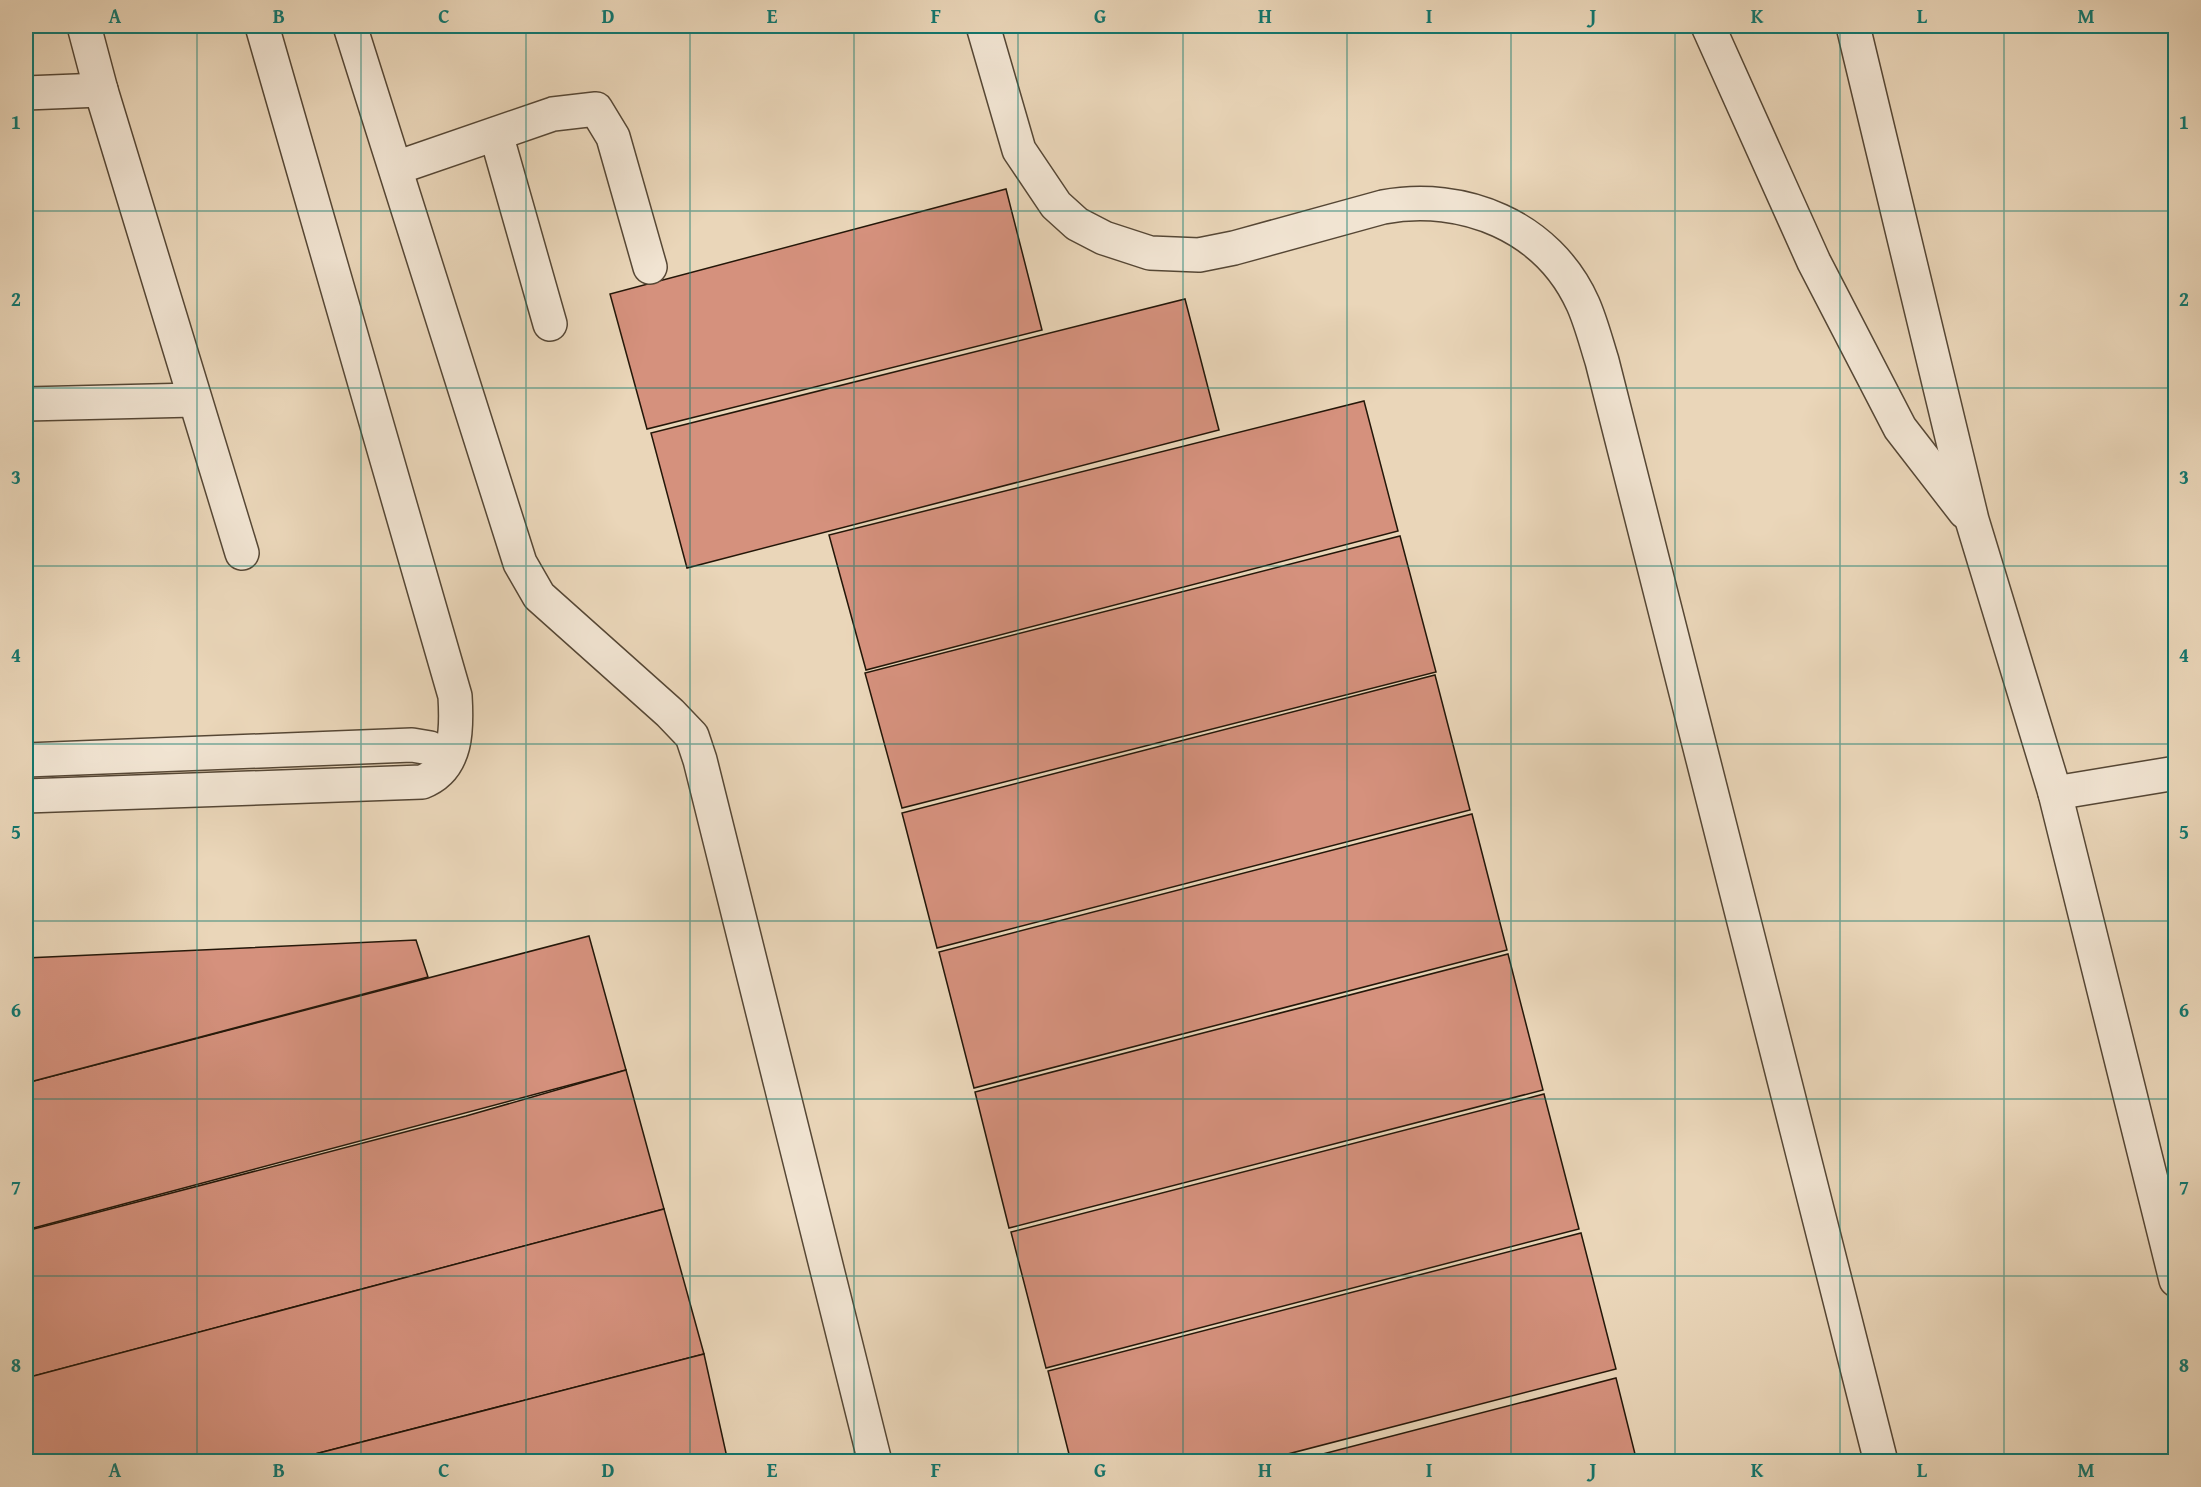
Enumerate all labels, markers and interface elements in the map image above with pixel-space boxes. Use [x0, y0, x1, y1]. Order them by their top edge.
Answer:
text: A [109, 1, 122, 30]
text: B [273, 1, 285, 30]
text: C [438, 1, 450, 30]
text: D [601, 1, 615, 30]
text: E [767, 1, 778, 30]
text: F [931, 1, 941, 30]
text: G [1094, 1, 1106, 30]
text: H [1258, 1, 1272, 30]
text: I [1426, 1, 1432, 30]
text: J [1587, 1, 1597, 30]
text: K [1751, 1, 1764, 30]
text: L [1917, 1, 1928, 30]
text: M [2077, 1, 2095, 30]
text: 1 [11, 107, 21, 136]
text: 1 [2179, 107, 2189, 136]
text: 2 [11, 284, 21, 313]
text: 2 [2179, 284, 2189, 313]
text: 3 [11, 462, 21, 491]
text: 3 [2179, 462, 2189, 491]
text: 4 [11, 640, 21, 669]
text: 4 [2179, 640, 2189, 669]
text: 5 [11, 817, 21, 846]
text: 5 [2179, 817, 2189, 846]
text: 6 [11, 995, 21, 1024]
text: 6 [2179, 995, 2189, 1024]
text: 7 [11, 1172, 21, 1201]
text: 7 [2179, 1172, 2189, 1201]
text: 8 [11, 1350, 21, 1379]
text: 8 [2179, 1350, 2189, 1379]
text: A [109, 1455, 122, 1484]
text: B [273, 1455, 285, 1484]
text: C [438, 1455, 450, 1484]
text: D [601, 1455, 615, 1484]
text: E [767, 1455, 778, 1484]
text: F [931, 1455, 941, 1484]
text: G [1094, 1455, 1106, 1484]
text: H [1258, 1455, 1272, 1484]
text: I [1426, 1455, 1432, 1484]
text: J [1587, 1455, 1597, 1484]
text: K [1751, 1455, 1764, 1484]
text: L [1917, 1455, 1928, 1484]
text: M [2077, 1455, 2095, 1484]

